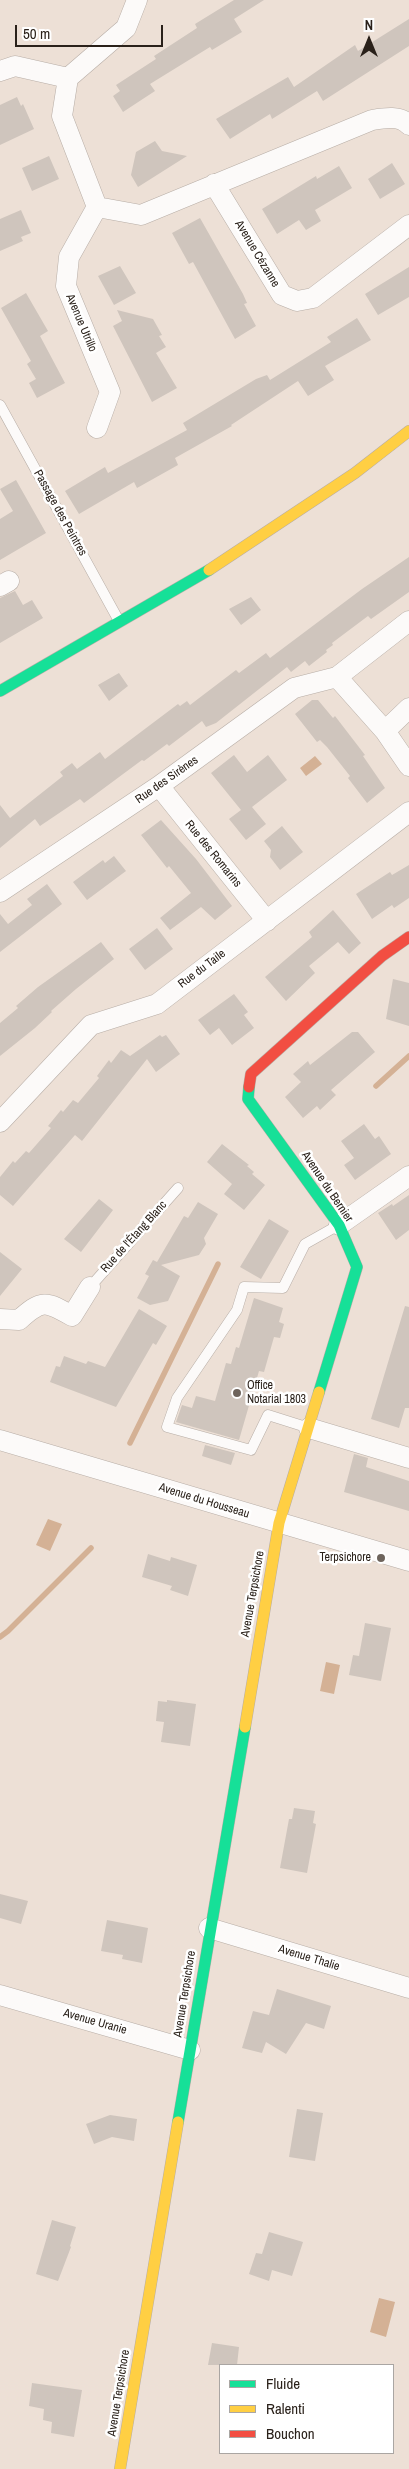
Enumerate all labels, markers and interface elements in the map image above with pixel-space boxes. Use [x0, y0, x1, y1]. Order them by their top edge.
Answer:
scale bar [18, 15, 165, 47]
north arrow [344, 15, 394, 65]
text: N [365, 16, 373, 34]
text: 50 m [23, 23, 50, 44]
street label: Avenue Cézanne [231, 218, 283, 290]
street label: Avenue Utrillo [62, 292, 100, 354]
street label: Passage des Peintres [30, 467, 90, 559]
street label: Rue des Sirènes [133, 753, 201, 807]
street label: Rue des Romarins [182, 818, 244, 890]
street label: Rue du Taile [176, 947, 228, 991]
street label: Avenue du Bernier [298, 1149, 356, 1225]
street label: Rue de l'Étang Blanc [98, 1198, 170, 1276]
place label: Office Notarial 1803 [247, 1379, 306, 1407]
marker: Office Notarial 1803 [231, 1387, 243, 1399]
street label: Avenue du Housseau [157, 1480, 251, 1522]
street label: Avenue Terpsichore [238, 1550, 268, 1638]
place label: Terpsichore [320, 1551, 371, 1565]
marker: Terpsichore [375, 1552, 387, 1564]
street label: Avenue Thalie [277, 1942, 341, 1974]
street label: Avenue Terpsichore [171, 1950, 199, 2038]
street label: Avenue Uranie [62, 2006, 128, 2038]
street label: Avenue Terpsichore [105, 2349, 133, 2437]
legend [219, 2364, 394, 2454]
text: Fluide [266, 2373, 300, 2394]
text: Ralenti [266, 2398, 305, 2419]
text: Bouchon [266, 2423, 315, 2444]

